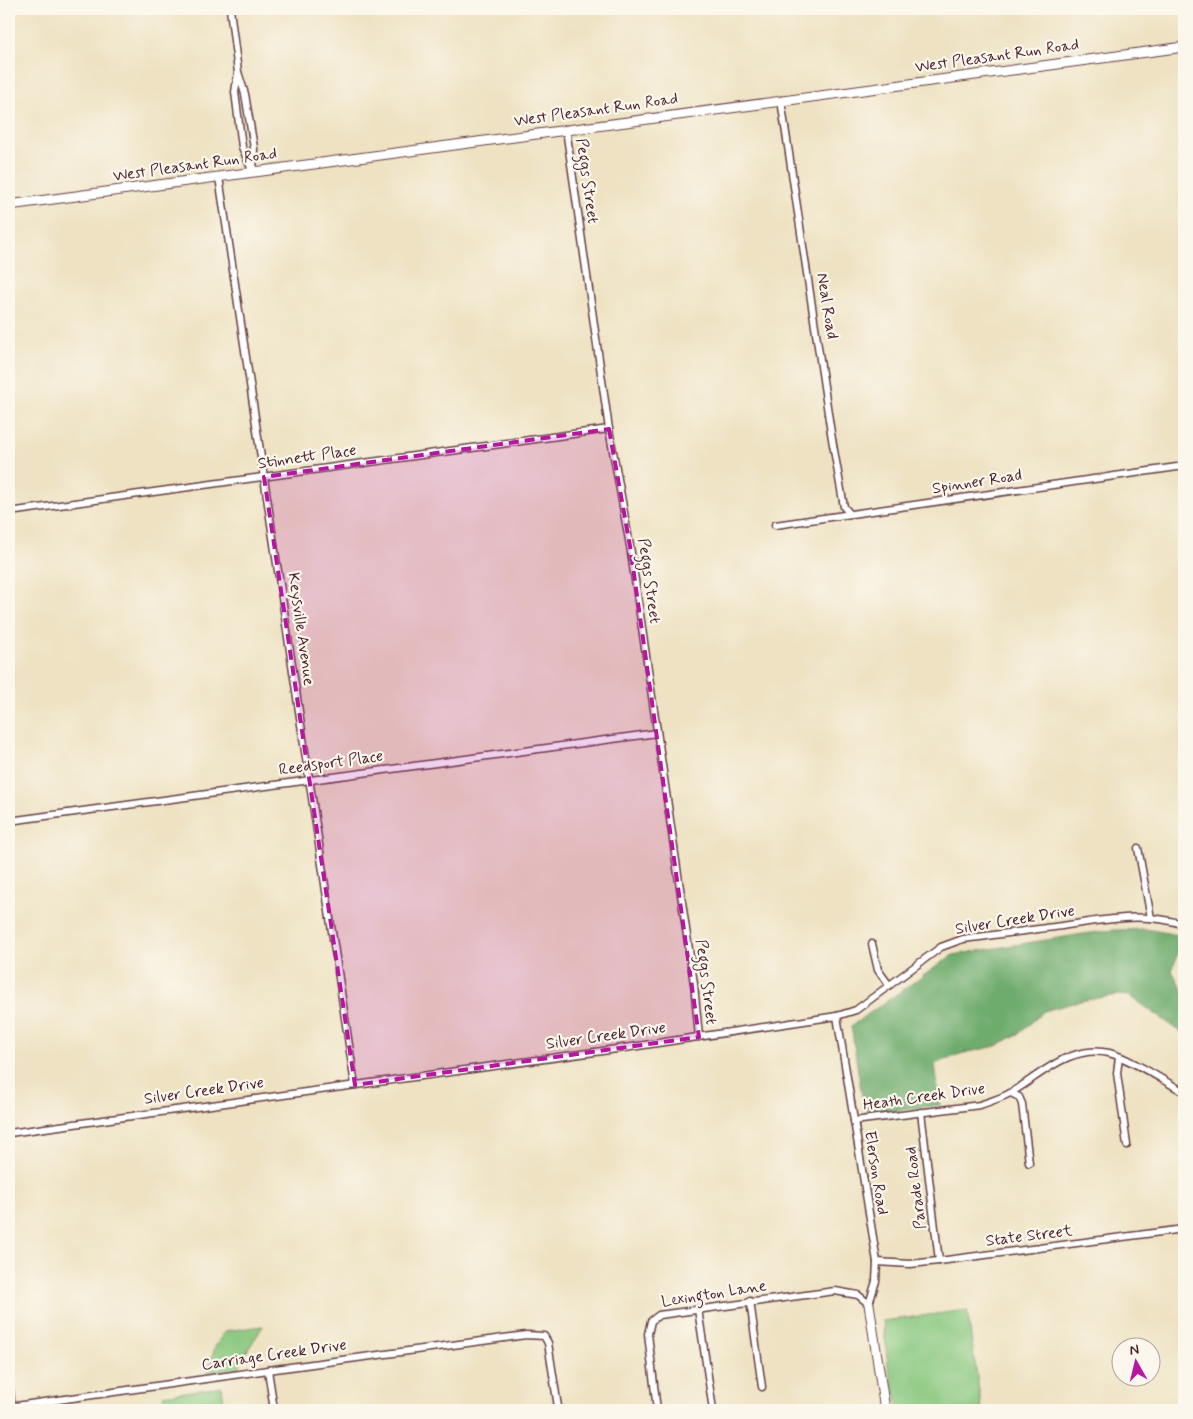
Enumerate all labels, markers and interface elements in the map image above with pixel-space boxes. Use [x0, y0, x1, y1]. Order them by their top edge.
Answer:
street label: West Pleasant Run Road [914, 34, 1080, 78]
street label: West Pleasant Run Road [513, 88, 679, 132]
street label: Peggs Street [570, 137, 603, 225]
street label: West Pleasant Run Road [112, 143, 278, 187]
street label: Neal Road [811, 271, 843, 341]
street label: Stinnett Place [256, 440, 358, 474]
street label: Spinner Road [931, 465, 1023, 499]
street label: Peggs Street [632, 537, 665, 625]
street label: Keysville Avenue [283, 571, 319, 687]
street label: Reedsport Place [277, 745, 385, 781]
street label: Silver Creek Drive [954, 900, 1076, 940]
street label: Peggs Street [689, 938, 722, 1026]
street label: Silver Creek Drive [545, 1017, 667, 1055]
street label: Silver Creek Drive [143, 1072, 265, 1110]
street label: Heath Creek Drive [862, 1078, 986, 1116]
street label: Elerson Road [859, 1129, 893, 1217]
street label: Parade Road [900, 1145, 932, 1231]
street label: State Street [985, 1220, 1074, 1252]
street label: Lexington Lane [660, 1275, 768, 1314]
street label: Carriage Creek Drive [200, 1334, 348, 1376]
north arrow [1110, 1336, 1160, 1386]
text: N [1128, 1341, 1140, 1360]

